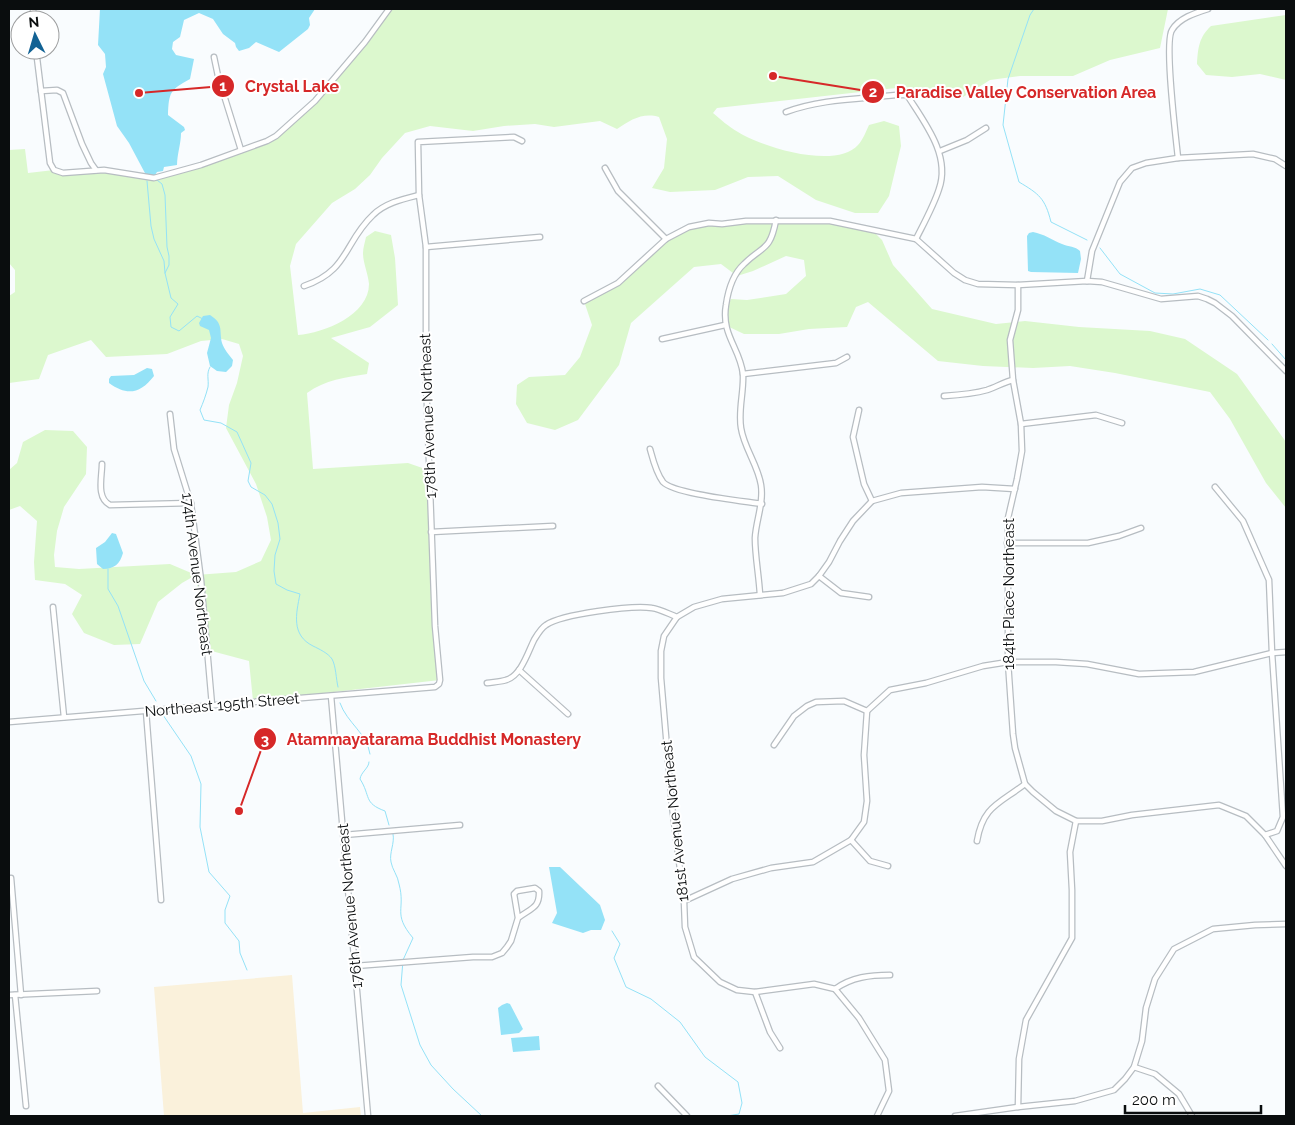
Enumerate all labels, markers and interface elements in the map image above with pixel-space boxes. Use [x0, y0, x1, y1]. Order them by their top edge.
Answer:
north arrow [10, 10, 60, 60]
text: N [28, 14, 40, 30]
callout: Crystal Lake [210, 71, 350, 102]
callout: Paradise Valley Conservation Area [860, 76, 1167, 107]
text: 1 [219, 77, 227, 95]
text: Crystal Lake [245, 77, 339, 96]
text: 2 [869, 83, 877, 101]
text: Paradise Valley Conservation Area [896, 83, 1156, 102]
street label: 178th Avenue Northeast [416, 333, 440, 499]
street label: 174th Avenue Northeast [178, 491, 216, 657]
street label: 184th Place Northeast [1000, 518, 1018, 670]
street label: Northeast 195th Street [144, 689, 300, 721]
callout: Atammayatarama Buddhist Monastery [252, 724, 592, 755]
text: Atammayatarama Buddhist Monastery [287, 730, 581, 749]
text: 3 [261, 731, 269, 749]
street label: 181st Avenue Northeast [658, 739, 692, 903]
street label: 176th Avenue Northeast [334, 823, 366, 989]
scale bar [1125, 1082, 1261, 1114]
text: 200 m [1132, 1091, 1176, 1109]

